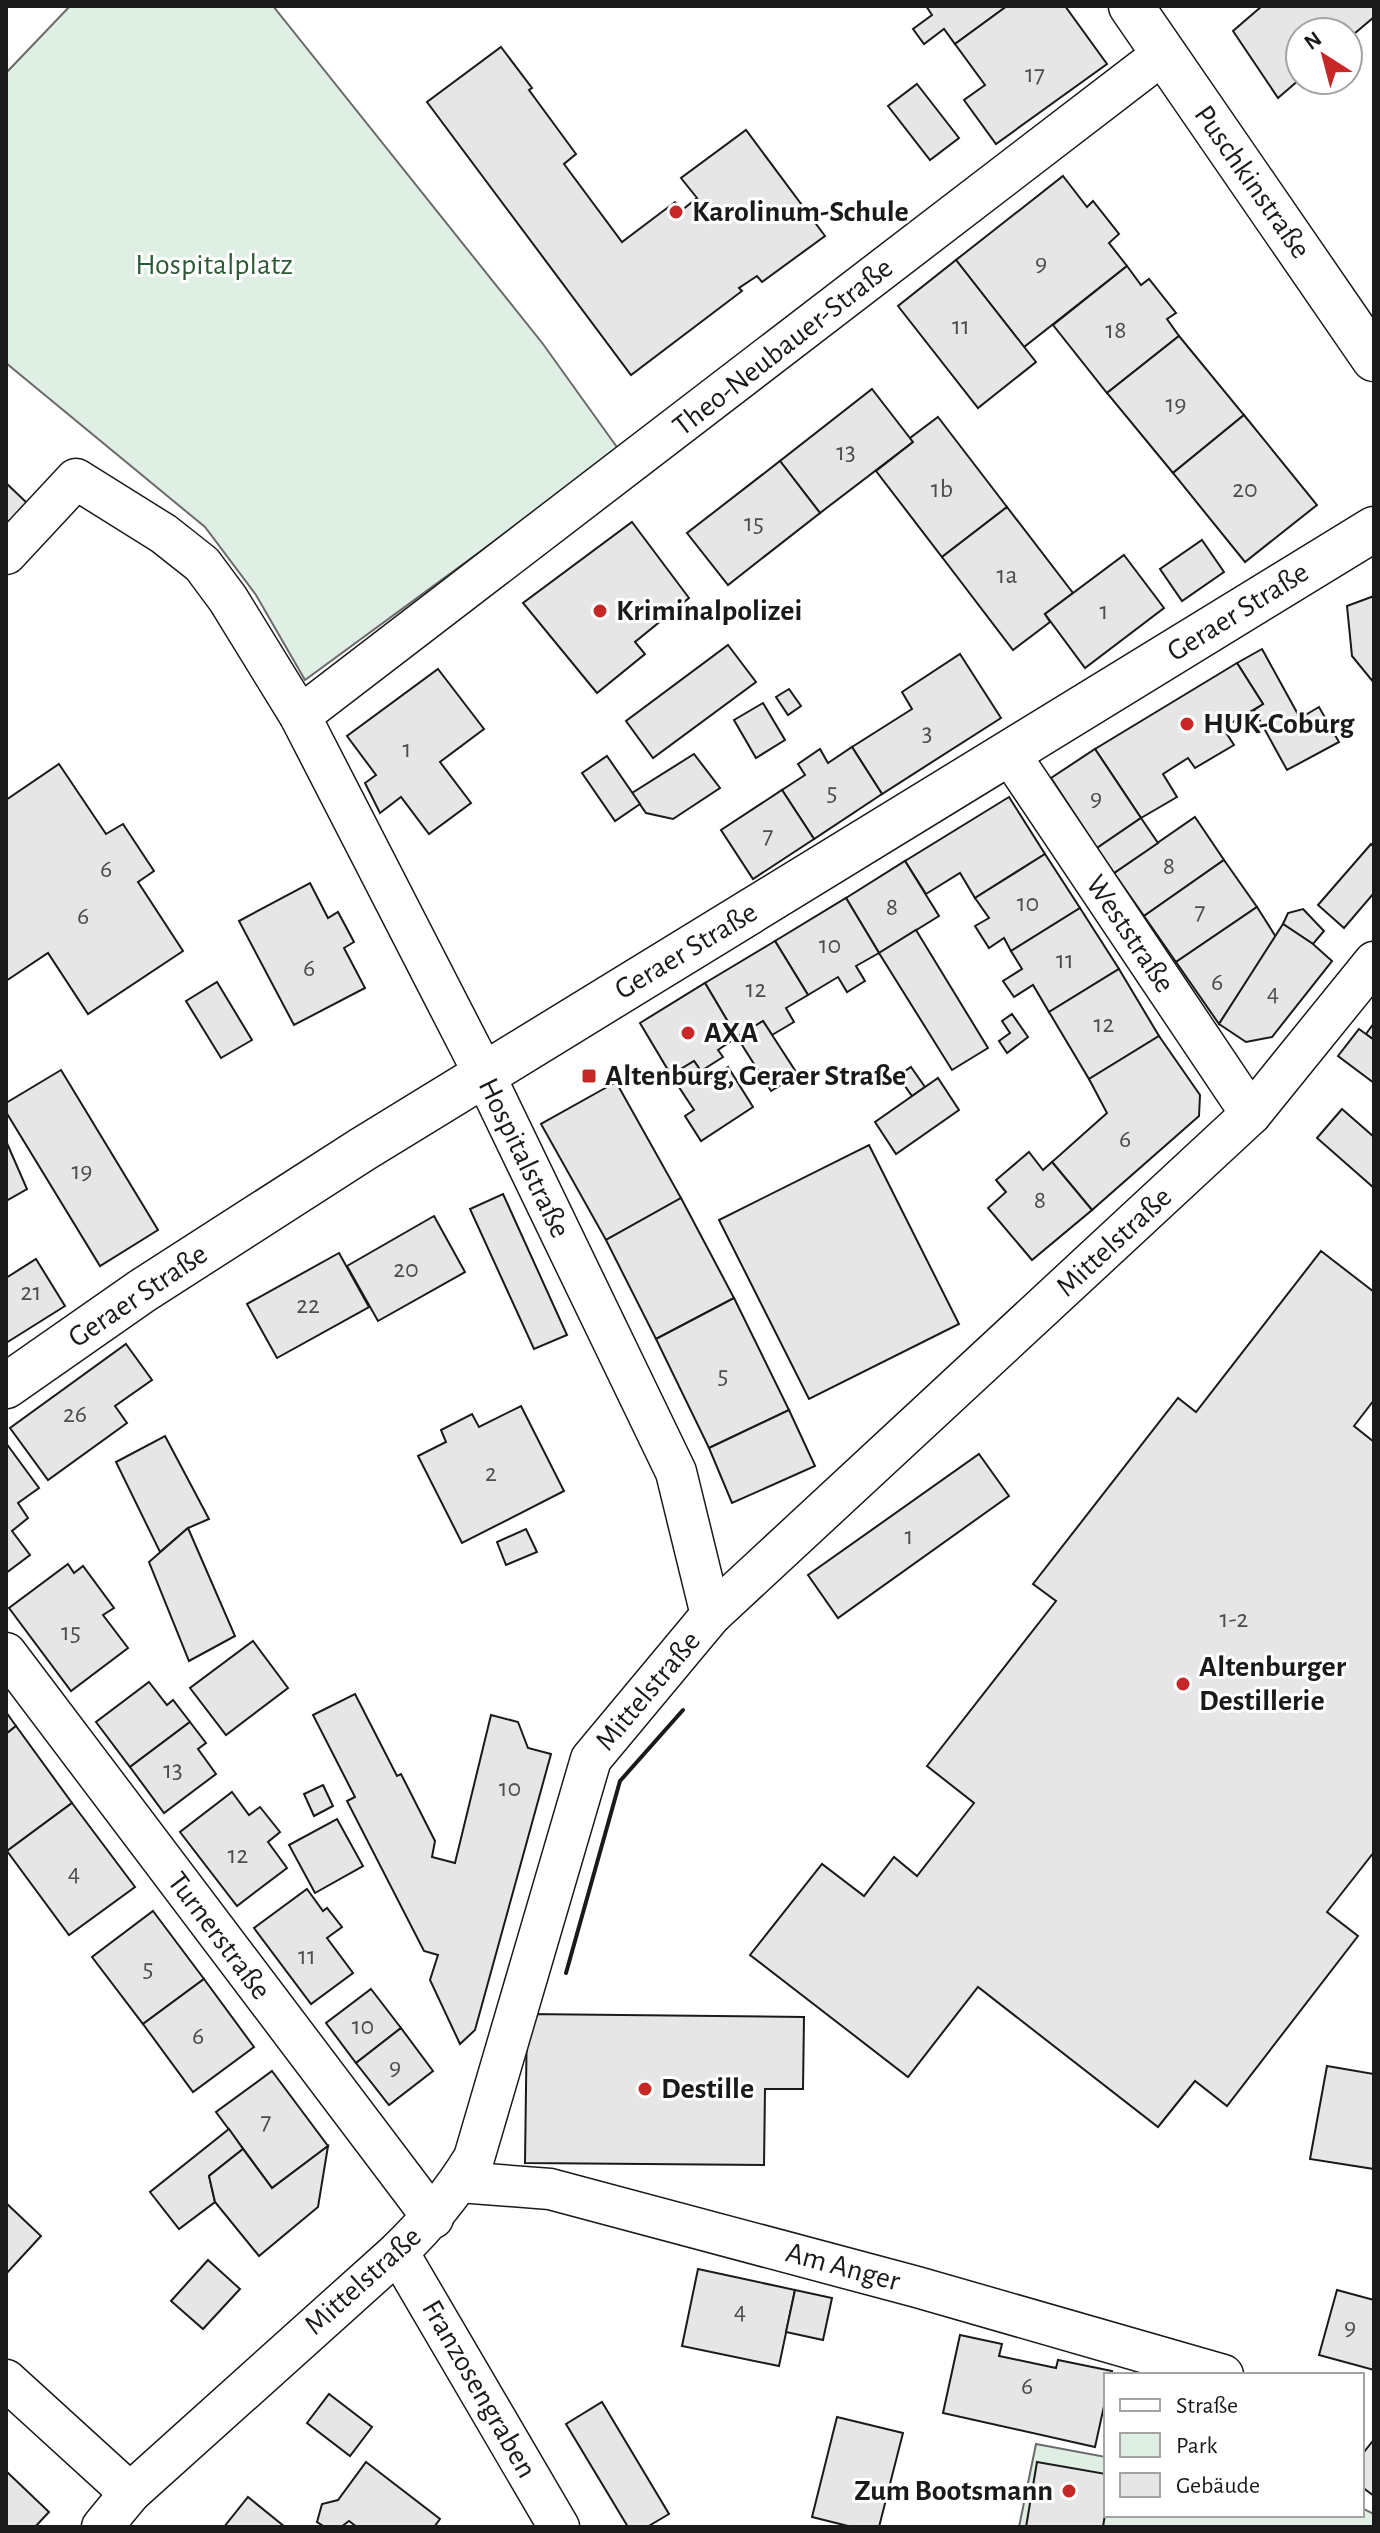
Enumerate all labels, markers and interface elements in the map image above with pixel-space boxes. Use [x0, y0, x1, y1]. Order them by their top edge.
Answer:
north arrow [1284, 16, 1364, 96]
text: N [1300, 27, 1325, 54]
house number: 17 [1025, 61, 1045, 87]
street label: Puschkinstraße [1188, 100, 1316, 264]
place label: Karolinum-Schule [692, 197, 909, 227]
marker: Karolinum-Schule [667, 203, 685, 221]
park label: Hospitalplatz [135, 250, 293, 280]
house number: 9 [1035, 250, 1047, 276]
street label: Theo-Neubauer-Straße [668, 252, 898, 442]
house number: 11 [952, 313, 970, 339]
house number: 18 [1105, 317, 1127, 343]
house number: 19 [1165, 391, 1187, 417]
house number: 13 [836, 439, 856, 465]
house number: 1b [931, 476, 953, 502]
house number: 20 [1232, 476, 1258, 502]
house number: 15 [744, 510, 764, 536]
street label: Geraer Straße [1162, 557, 1314, 667]
house number: 1a [997, 562, 1017, 588]
place label: Kriminalpolizei [616, 596, 802, 626]
house number: 1 [1100, 598, 1108, 624]
marker: Kriminalpolizei [591, 602, 609, 620]
place label: HUK-Coburg [1203, 709, 1355, 739]
marker: HUK-Coburg [1178, 715, 1196, 733]
house number: 3 [922, 720, 932, 746]
house number: 1 [403, 736, 411, 762]
house number: 5 [827, 779, 837, 805]
house number: 9 [1090, 785, 1102, 811]
house number: 7 [763, 822, 774, 848]
house number: 8 [1163, 853, 1175, 879]
house number: 6 [100, 856, 112, 882]
street label: Weststraße [1080, 870, 1180, 998]
house number: 10 [1017, 890, 1039, 916]
house number: 8 [886, 894, 898, 920]
street label: Geraer Straße [610, 897, 762, 1005]
house number: 7 [1195, 898, 1206, 924]
house number: 6 [77, 903, 89, 929]
house number: 10 [819, 932, 841, 958]
house number: 11 [1056, 947, 1074, 973]
house number: 6 [303, 955, 315, 981]
house number: 6 [1211, 969, 1223, 995]
house number: 12 [746, 976, 767, 1002]
house number: 4 [1267, 980, 1279, 1006]
house number: 12 [1094, 1011, 1115, 1037]
place label: AXA [704, 1018, 758, 1048]
marker: AXA [679, 1024, 697, 1042]
place label: Altenburg, Geraer Straße [605, 1061, 906, 1091]
marker: Altenburg, Geraer Straße [580, 1067, 598, 1085]
street label: Hospitalstraße [472, 1073, 576, 1243]
house number: 6 [1119, 1126, 1131, 1152]
house number: 19 [71, 1158, 93, 1184]
street label: Mittelstraße [1051, 1181, 1177, 1303]
house number: 8 [1034, 1187, 1046, 1213]
street label: Geraer Straße [63, 1239, 213, 1353]
house number: 20 [393, 1256, 419, 1282]
house number: 21 [21, 1279, 41, 1305]
house number: 22 [296, 1292, 320, 1318]
house number: 5 [718, 1362, 728, 1388]
house number: 26 [63, 1401, 87, 1427]
house number: 2 [485, 1460, 497, 1486]
house number: 1 [905, 1523, 913, 1549]
house number: 1-2 [1220, 1606, 1249, 1632]
house number: 15 [61, 1619, 81, 1645]
street label: Mittelstraße [590, 1626, 706, 1756]
place label: Altenburger Destillerie [1199, 1652, 1347, 1716]
marker: Altenburger Destillerie [1174, 1675, 1192, 1693]
house number: 13 [163, 1757, 183, 1783]
house number: 10 [499, 1775, 521, 1801]
house number: 12 [228, 1842, 249, 1868]
house number: 4 [68, 1860, 80, 1886]
street label: Turnerstraße [162, 1867, 276, 2005]
house number: 11 [298, 1943, 316, 1969]
house number: 5 [143, 1955, 153, 1981]
house number: 10 [352, 2013, 374, 2039]
house number: 6 [192, 2023, 204, 2049]
house number: 9 [389, 2054, 401, 2080]
place label: Destille [661, 2074, 754, 2104]
marker: Destille [636, 2080, 654, 2098]
house number: 7 [261, 2108, 272, 2134]
street label: Mittelstraße [299, 2221, 427, 2341]
street label: Am Anger [783, 2237, 904, 2297]
street label: Franzosengraben [416, 2295, 542, 2483]
house number: 4 [734, 2298, 746, 2324]
house number: 9 [1344, 2314, 1356, 2340]
house number: 6 [1021, 2373, 1033, 2399]
legend [1104, 2373, 1364, 2517]
text: Straße [1176, 2394, 1238, 2418]
text: Park [1176, 2434, 1217, 2458]
text: Gebäude [1176, 2474, 1260, 2498]
place label: Zum Bootsmann [854, 2476, 1053, 2506]
marker: Zum Bootsmann [1060, 2482, 1078, 2500]

